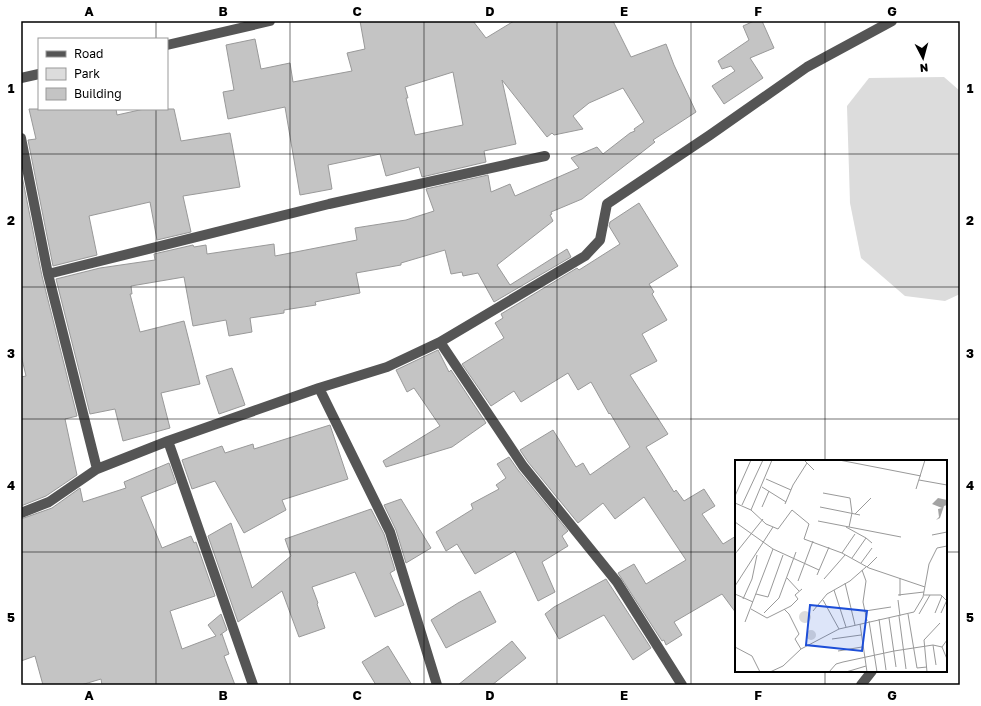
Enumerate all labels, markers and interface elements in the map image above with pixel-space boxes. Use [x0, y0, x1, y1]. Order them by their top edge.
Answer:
text: A [84, 3, 94, 19]
text: B [218, 3, 228, 19]
text: C [352, 3, 362, 19]
text: D [485, 3, 495, 19]
text: E [620, 3, 628, 19]
text: F [754, 3, 762, 19]
text: G [887, 3, 897, 19]
legend [38, 38, 168, 110]
north arrow [903, 38, 943, 78]
text: Road [74, 46, 103, 61]
text: N [919, 62, 929, 75]
text: Park [74, 66, 100, 81]
text: 1 [8, 80, 15, 96]
text: 1 [967, 80, 974, 96]
text: Building [74, 86, 122, 101]
text: 2 [7, 212, 15, 228]
text: 2 [966, 212, 974, 228]
text: 3 [7, 345, 15, 361]
text: 3 [966, 345, 974, 361]
inset map [735, 460, 947, 672]
text: 4 [7, 477, 15, 493]
text: 4 [966, 477, 974, 493]
text: 5 [7, 609, 15, 625]
text: 5 [966, 609, 974, 625]
text: A [84, 687, 94, 703]
text: B [218, 687, 228, 703]
text: C [352, 687, 362, 703]
text: D [485, 687, 495, 703]
text: E [620, 687, 628, 703]
text: F [754, 687, 762, 703]
text: G [887, 687, 897, 703]

